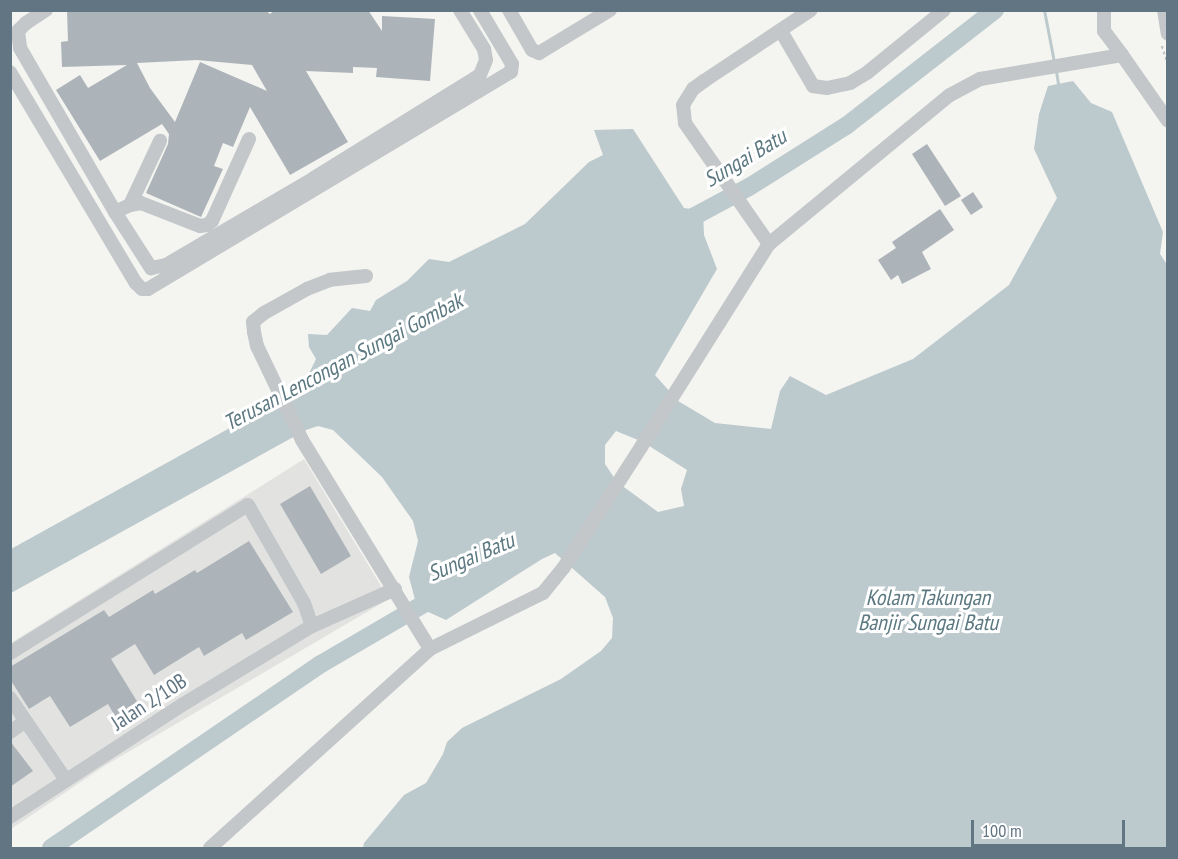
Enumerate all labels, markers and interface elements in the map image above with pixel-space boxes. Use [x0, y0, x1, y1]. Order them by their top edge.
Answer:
water label: Sungai Batu [699, 123, 791, 193]
water label: Terusan Lencongan Sungai Gombak [219, 288, 467, 436]
water label: Sungai Batu [424, 527, 518, 587]
water label: Kolam Takungan Banjir Sungai Batu [858, 584, 998, 636]
street label: Jalan 2/10B [107, 668, 191, 736]
scale bar [974, 808, 1128, 846]
text: 100 m [982, 819, 1022, 842]

